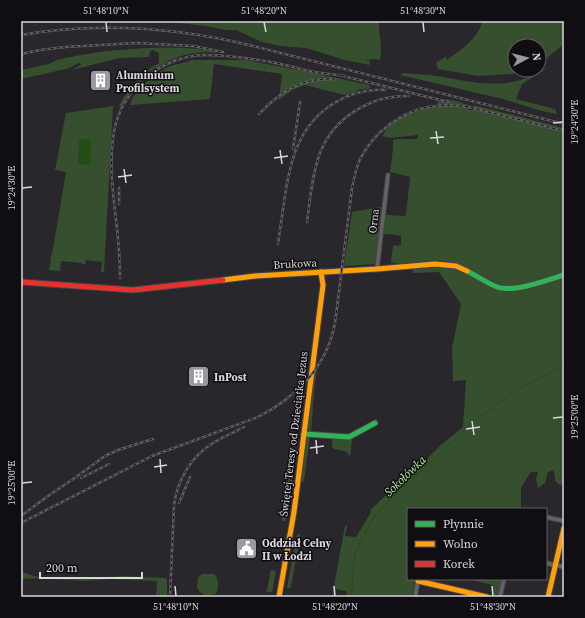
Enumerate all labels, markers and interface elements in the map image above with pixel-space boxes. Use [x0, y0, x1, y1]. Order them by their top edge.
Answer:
text: 51°48'10"N [83, 4, 129, 17]
text: 51°48'20"N [241, 4, 287, 17]
text: 51°48'30"N [400, 4, 446, 17]
north arrow [507, 38, 547, 78]
text: N [528, 52, 544, 62]
building icon: Aluminium Profilsystem [88, 68, 114, 94]
place label: Aluminium Profilsystem [116, 68, 180, 96]
text: 19°24'30"E [568, 100, 581, 144]
text: 19°24'30"E [5, 166, 18, 210]
street label: Orna [365, 207, 383, 234]
street label: Brukowa [273, 255, 318, 273]
street label: Świętej Teresy od Dzieciątka Jezus [276, 350, 312, 517]
building icon: InPost [185, 364, 211, 390]
place label: InPost [214, 370, 248, 385]
text: 19°25'00"E [568, 395, 581, 439]
water label: Sokołówka [381, 451, 430, 500]
text: 19°25'00"E [5, 461, 18, 505]
legend [407, 508, 547, 580]
text: Płynnie [443, 516, 484, 532]
public building icon: Oddział Celny II w Łodzi [233, 536, 259, 562]
place label: Oddział Celny II w Łodzi [262, 536, 332, 564]
text: Wolno [443, 536, 478, 552]
scale bar [40, 554, 142, 580]
text: Korek [443, 556, 475, 572]
text: 200 m [46, 560, 78, 576]
text: 51°48'10"N [153, 600, 199, 613]
text: 51°48'20"N [312, 600, 358, 613]
text: 51°48'30"N [470, 600, 516, 613]

